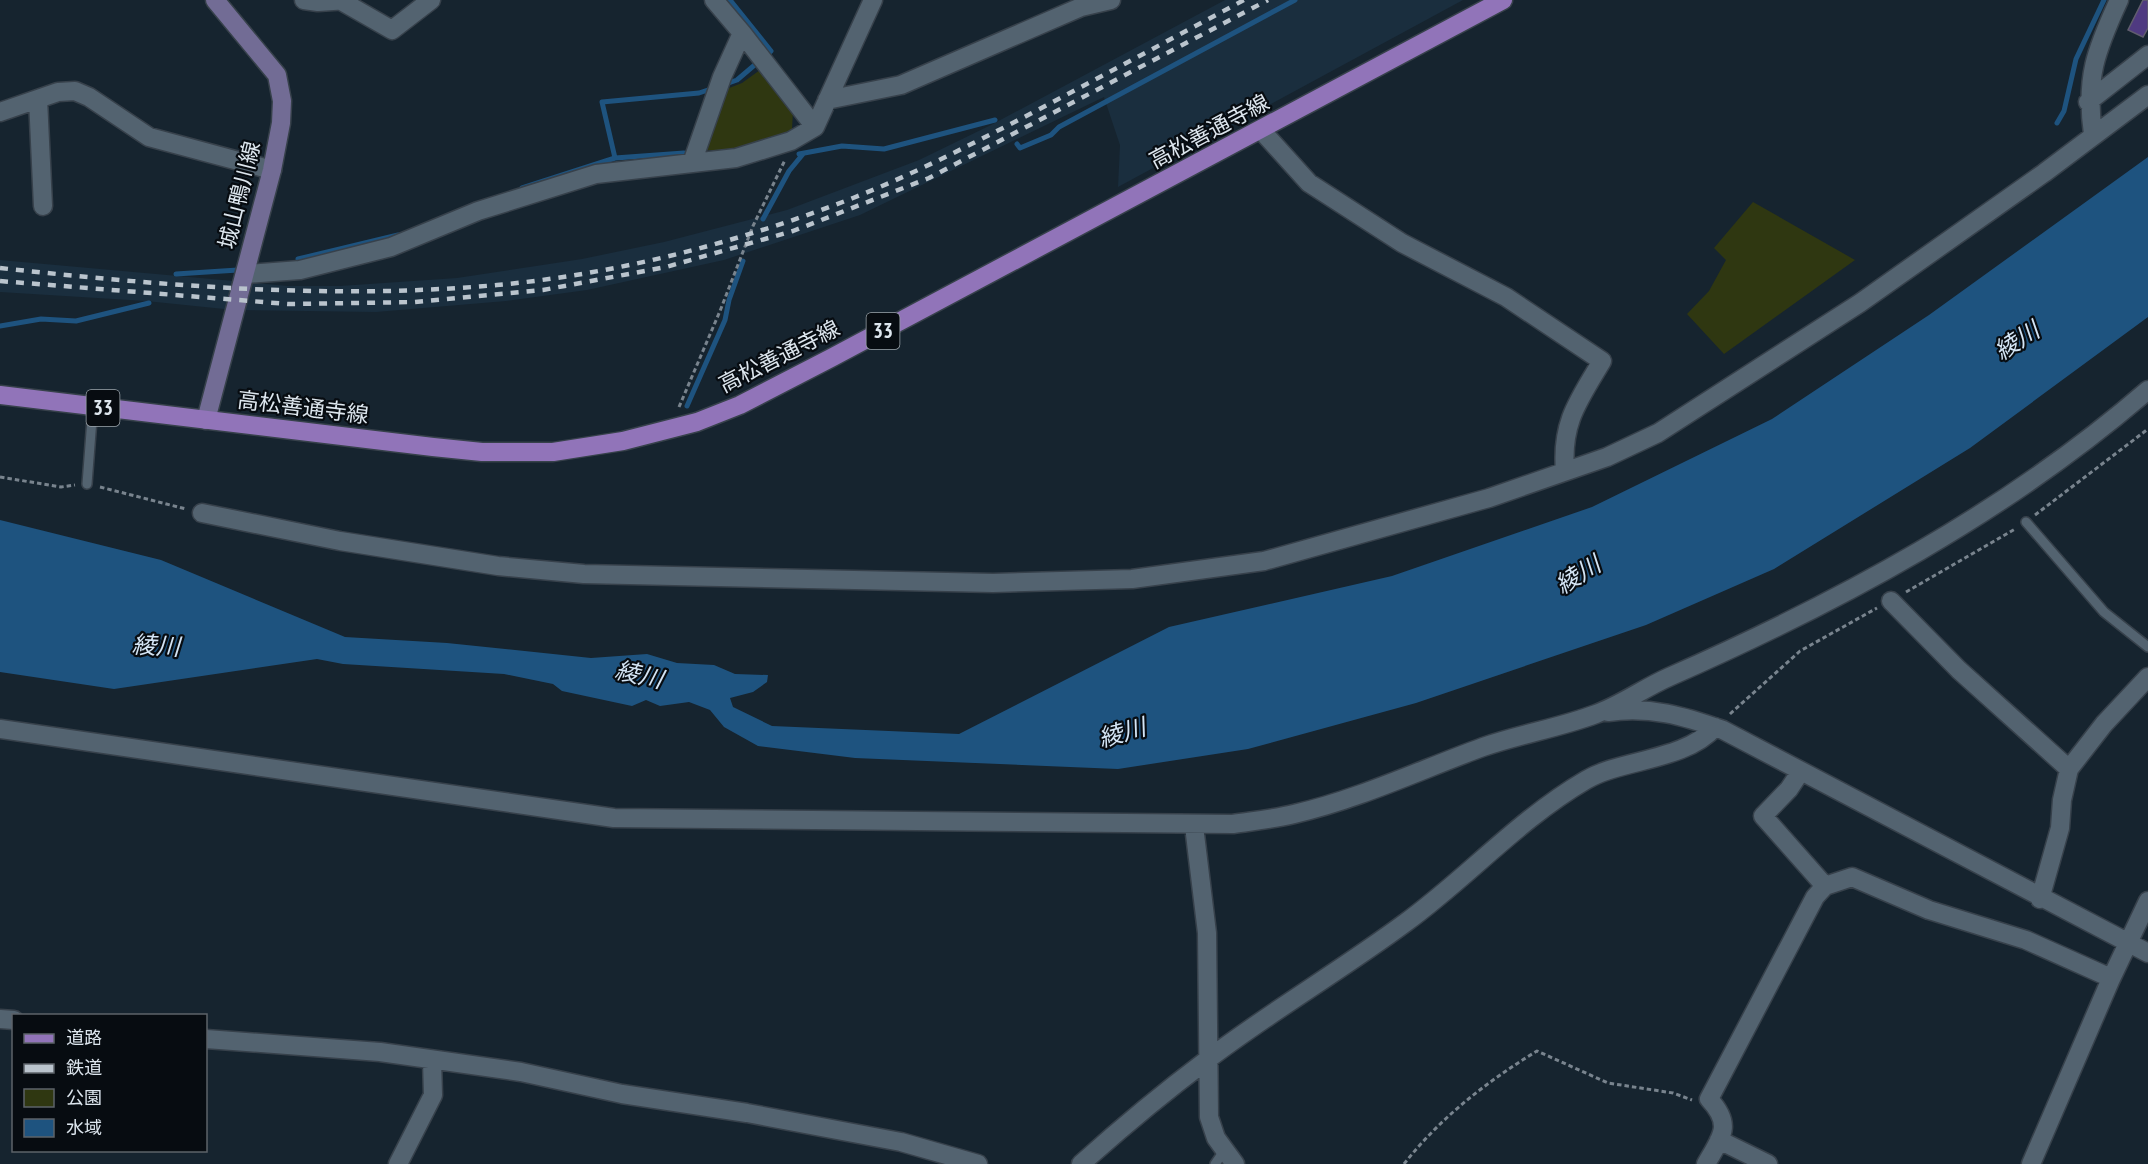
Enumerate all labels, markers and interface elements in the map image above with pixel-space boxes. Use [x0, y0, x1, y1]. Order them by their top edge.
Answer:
street label: 高松善通寺線 [1144, 88, 1274, 174]
street label: 城山鴨川線 [212, 138, 266, 252]
road number: 33 [866, 313, 900, 349]
water label: 綾川 [1988, 313, 2048, 367]
street label: 高松善通寺線 [714, 314, 844, 398]
street label: 高松善通寺線 [236, 385, 370, 429]
road number: 33 [86, 390, 120, 426]
water label: 綾川 [1549, 547, 1609, 600]
water label: 綾川 [131, 629, 184, 662]
water label: 綾川 [612, 654, 669, 696]
water label: 綾川 [1095, 710, 1152, 754]
legend [12, 1014, 207, 1152]
text: 道路 [66, 1026, 102, 1049]
text: 鉄道 [66, 1056, 102, 1079]
text: 公園 [66, 1086, 102, 1109]
text: 水域 [66, 1116, 102, 1139]

